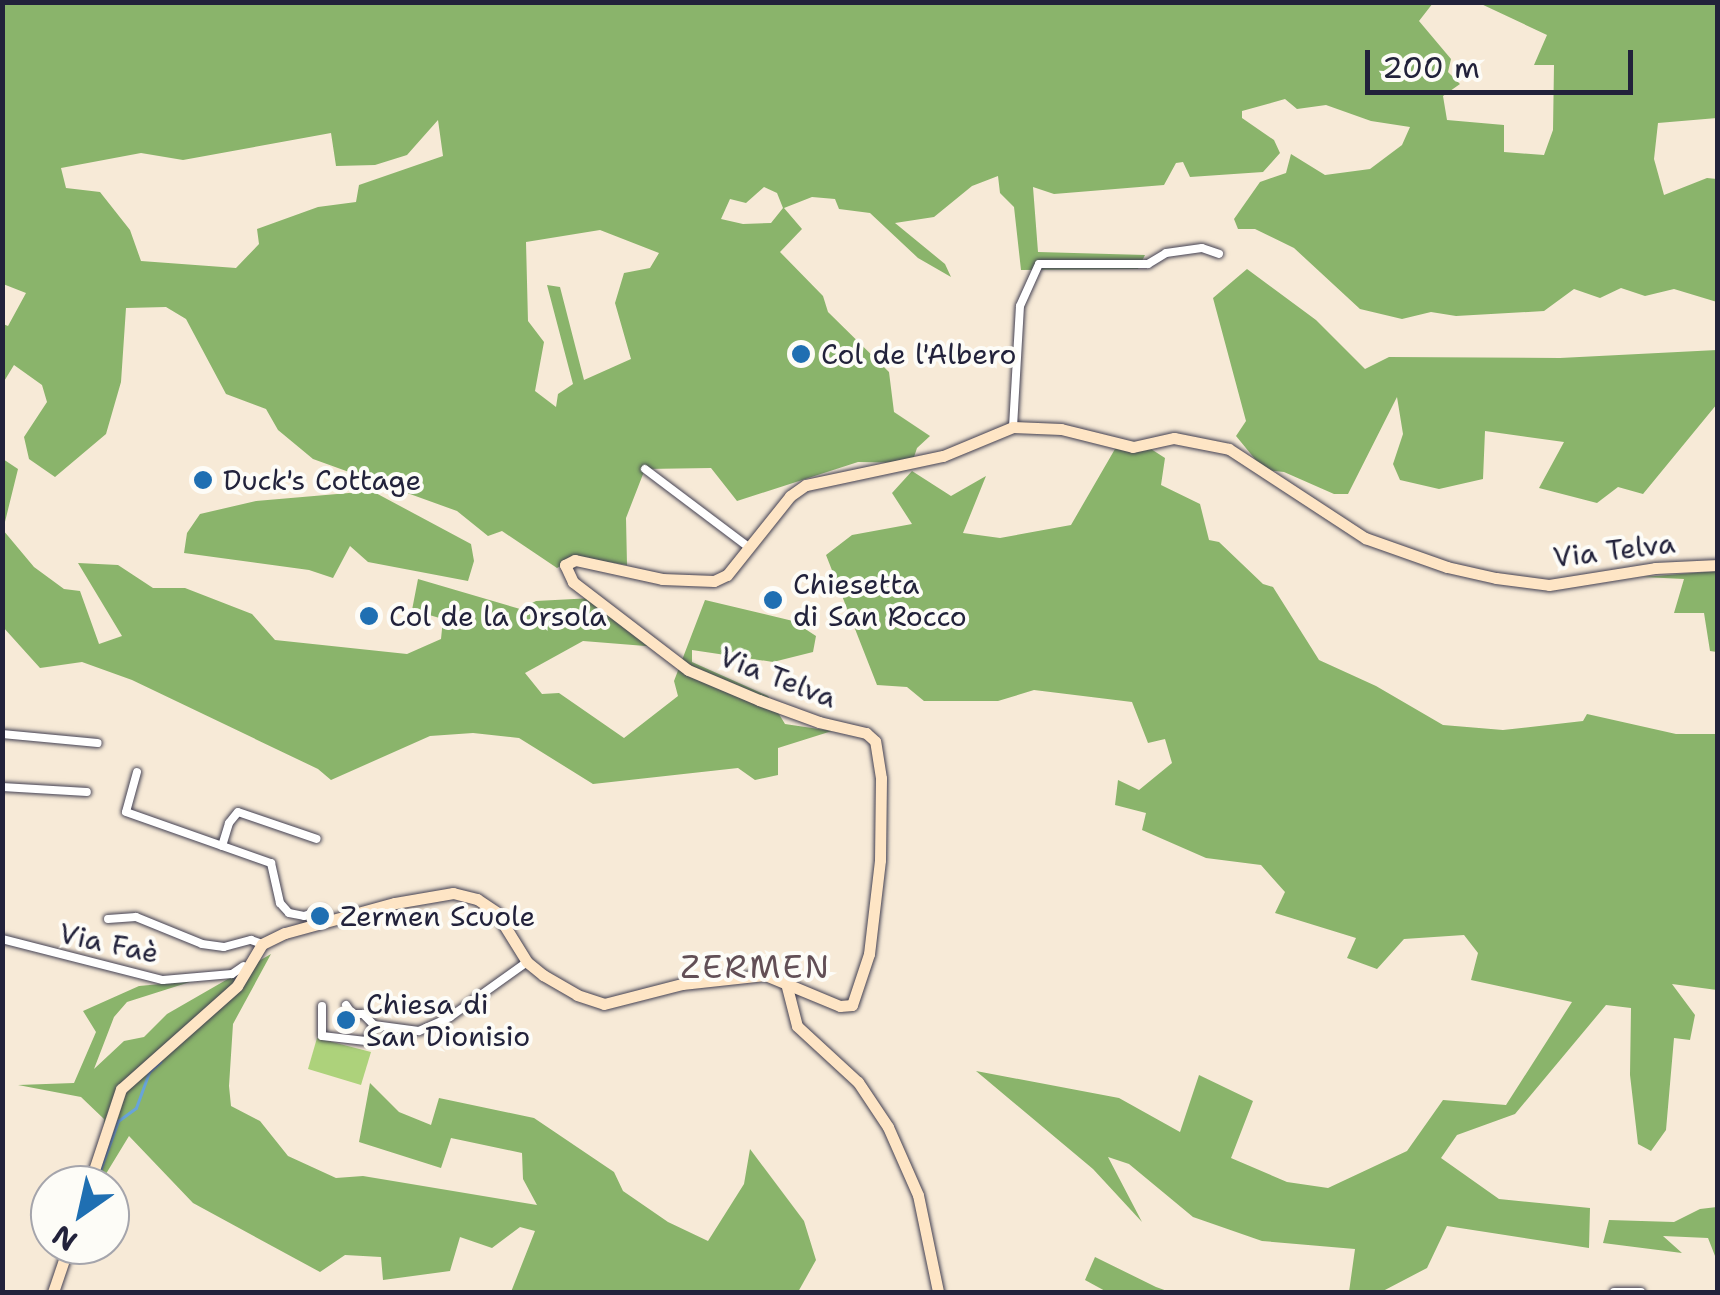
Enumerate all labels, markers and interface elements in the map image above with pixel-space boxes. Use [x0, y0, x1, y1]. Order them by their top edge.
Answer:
scale bar [1370, 30, 1638, 92]
text: 200 m [1382, 47, 1480, 88]
place label: Col de l'Albero [821, 337, 1016, 371]
marker: Col de l'Albero [790, 343, 812, 365]
place label: Duck's Cottage [223, 463, 421, 497]
marker: Duck's Cottage [192, 469, 214, 491]
street label: Via Telva [1551, 526, 1677, 574]
place label: Chiesetta di San Rocco [793, 567, 967, 633]
marker: Chiesetta di San Rocco [762, 589, 784, 611]
place label: Col de la Orsola [389, 599, 607, 633]
marker: Col de la Orsola [358, 605, 380, 627]
street label: Via Telva [715, 639, 841, 715]
place label: Zermen Scuole [340, 899, 535, 933]
marker: Zermen Scuole [309, 905, 331, 927]
street label: Via Faè [56, 916, 162, 970]
district label: ZERMEN [681, 948, 831, 986]
place label: Chiesa di San Dionisio [366, 987, 530, 1053]
marker: Chiesa di San Dionisio [335, 1009, 357, 1031]
north arrow [30, 1165, 130, 1265]
text: N [45, 1216, 84, 1260]

